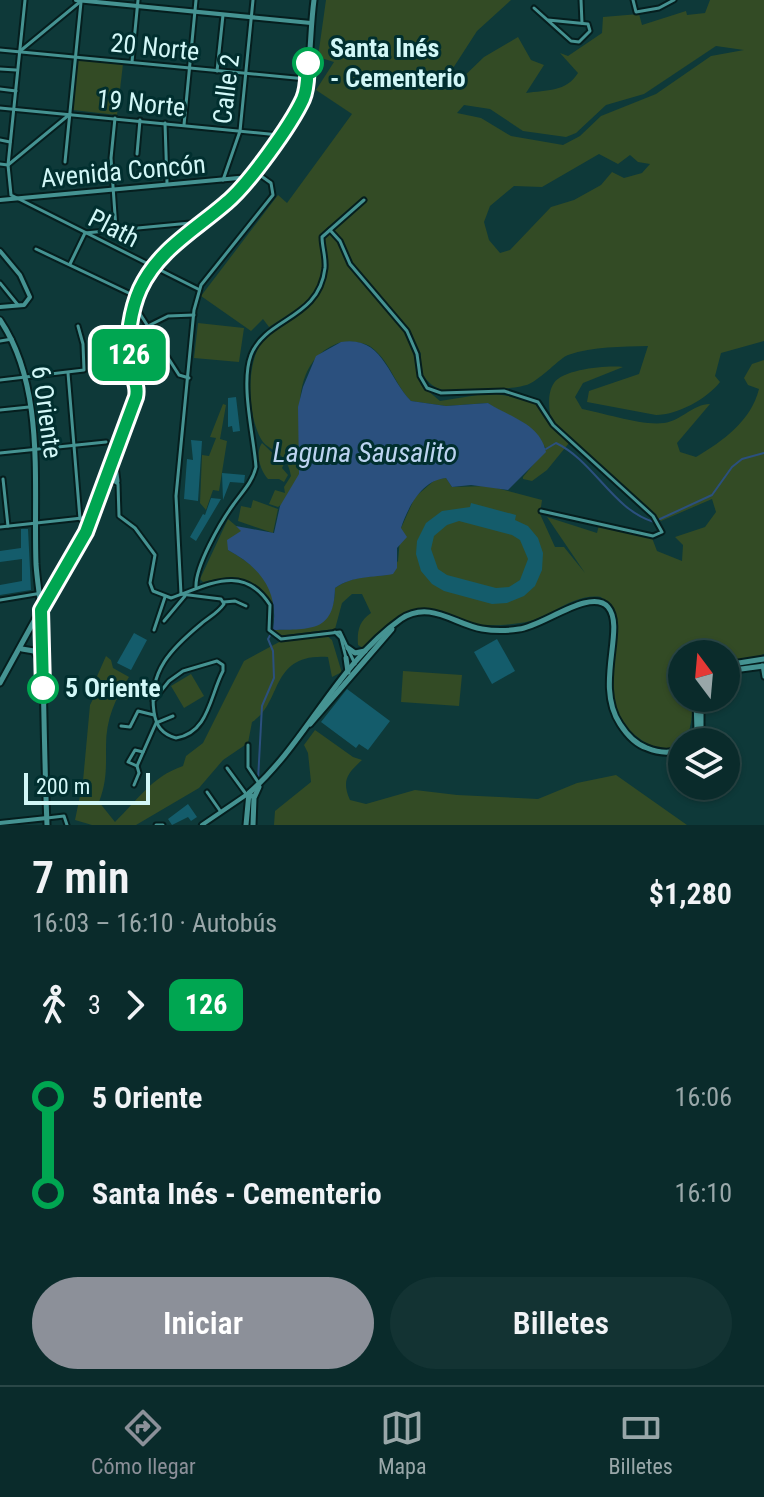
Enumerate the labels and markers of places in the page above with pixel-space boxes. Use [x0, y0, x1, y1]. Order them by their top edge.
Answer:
place label: Santa Inés - Cementerio [330, 33, 466, 93]
marker: Santa Inés - Cementerio [293, 48, 323, 78]
marker: 5 Oriente [28, 673, 58, 703]
place label: 5 Oriente [65, 673, 161, 703]

